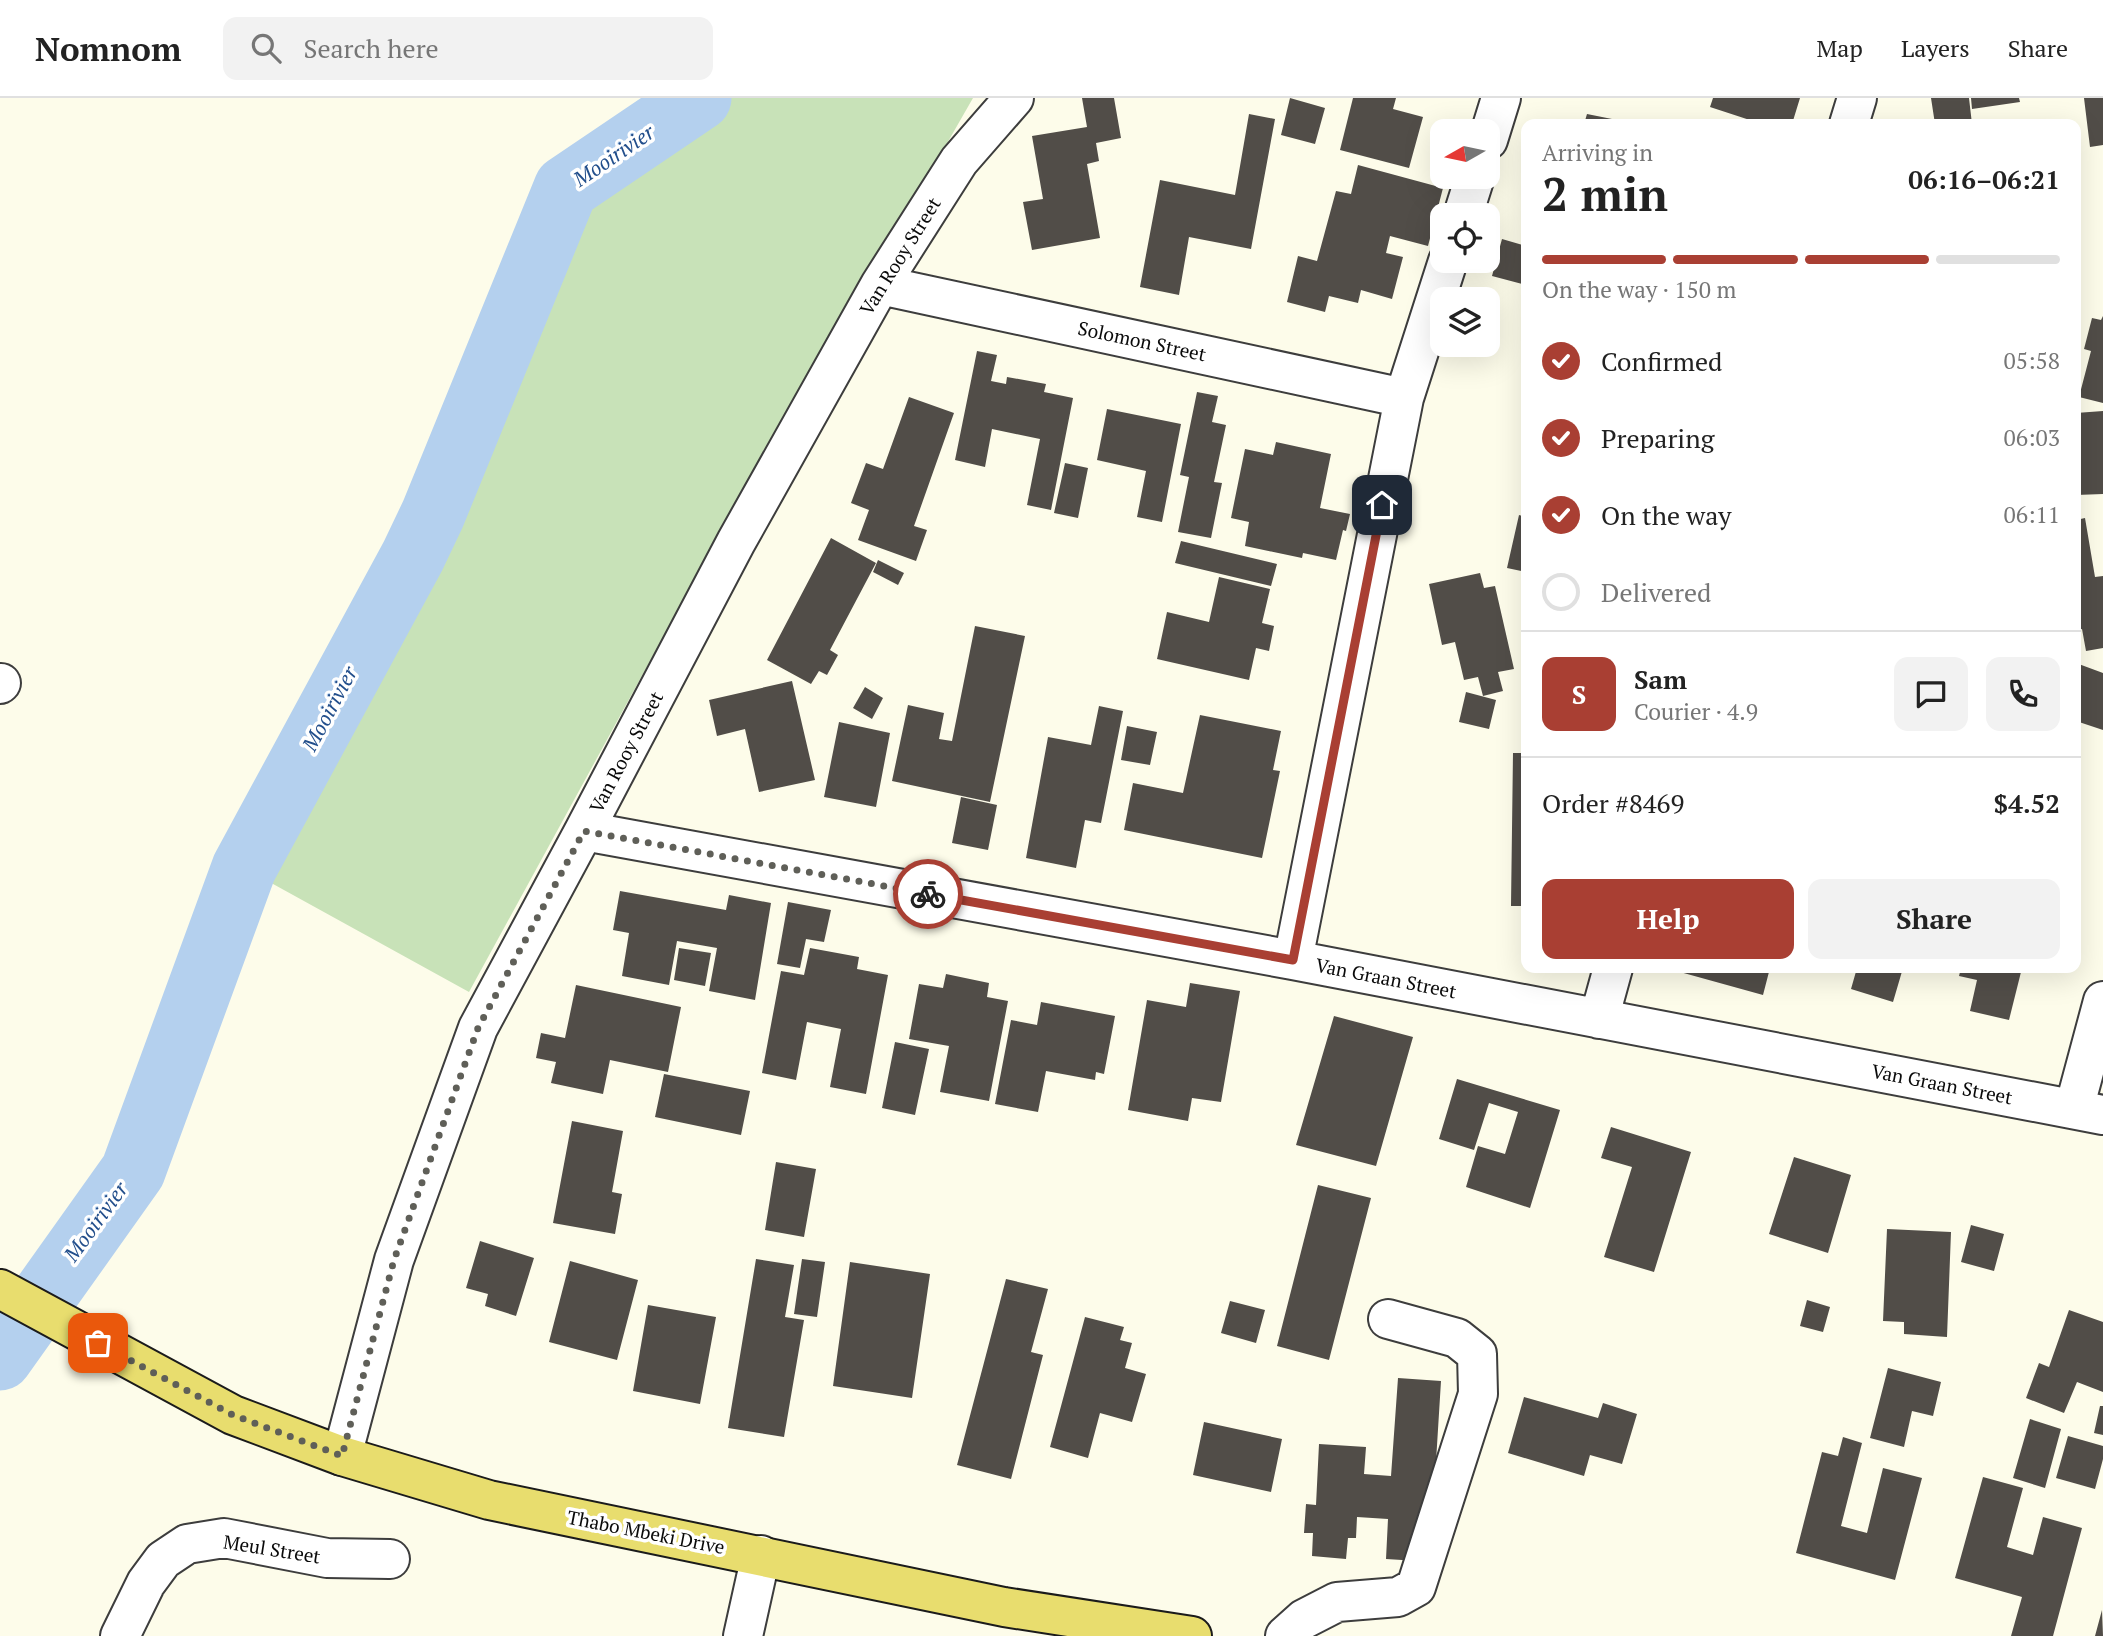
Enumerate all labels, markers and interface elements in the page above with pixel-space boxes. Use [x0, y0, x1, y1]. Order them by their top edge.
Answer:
search box [223, 17, 713, 80]
text: Nomnom [35, 27, 181, 70]
icon: search [247, 29, 285, 67]
text: Search here [303, 31, 439, 65]
text: Map [1816, 32, 1863, 64]
text: Layers [1901, 32, 1970, 64]
text: Share [2008, 32, 2068, 64]
water label: Mooirivier [567, 117, 660, 193]
north arrow [1430, 119, 1500, 189]
map controls [1430, 119, 1500, 357]
text: Arriving in [1542, 137, 1653, 168]
text: 06:16–06:21 [1908, 162, 2060, 196]
text: 2 min [1542, 163, 1668, 224]
street label: Van Rooy Street [853, 192, 946, 319]
button: locate [1430, 203, 1500, 273]
text: On the way · 150 m [1542, 274, 1736, 305]
button: layers [1430, 287, 1500, 357]
street label: Solomon Street [1076, 315, 1208, 366]
icon: check [1542, 342, 1580, 380]
text: Confirmed [1601, 344, 1722, 378]
text: 05:58 [2003, 345, 2060, 376]
icon: check [1542, 419, 1580, 457]
text: Preparing [1601, 421, 1714, 455]
text: 06:03 [2003, 422, 2060, 453]
pin [1352, 475, 1412, 535]
icon: home [1363, 486, 1401, 524]
icon: check [1542, 496, 1580, 534]
text: On the way [1601, 498, 1732, 532]
text: 06:11 [2003, 499, 2060, 530]
text: Delivered [1601, 575, 1711, 609]
button: chat [1894, 657, 1968, 731]
button: phone [1986, 657, 2060, 731]
water label: Mooirivier [295, 661, 363, 757]
text: Sam [1634, 662, 1687, 696]
text: S [1572, 677, 1586, 711]
street label: Van Rooy Street [583, 687, 668, 817]
text: Courier · 4.9 [1634, 696, 1758, 727]
text: Order #8469 [1542, 786, 1684, 820]
text: $4.52 [1994, 786, 2060, 820]
courier [893, 859, 963, 929]
icon: bike [909, 875, 947, 913]
button: Help [1542, 879, 1794, 959]
button: Share [1808, 879, 2060, 959]
street label: Van Graan Street [1313, 952, 1459, 1003]
street label: Van Graan Street [1869, 1058, 2015, 1109]
water label: Mooirivier [56, 1175, 134, 1268]
pin [68, 1313, 128, 1373]
icon: bag [79, 1324, 117, 1362]
street label: Thabo Mbeki Drive [565, 1504, 727, 1559]
street label: Meul Street [222, 1528, 322, 1569]

